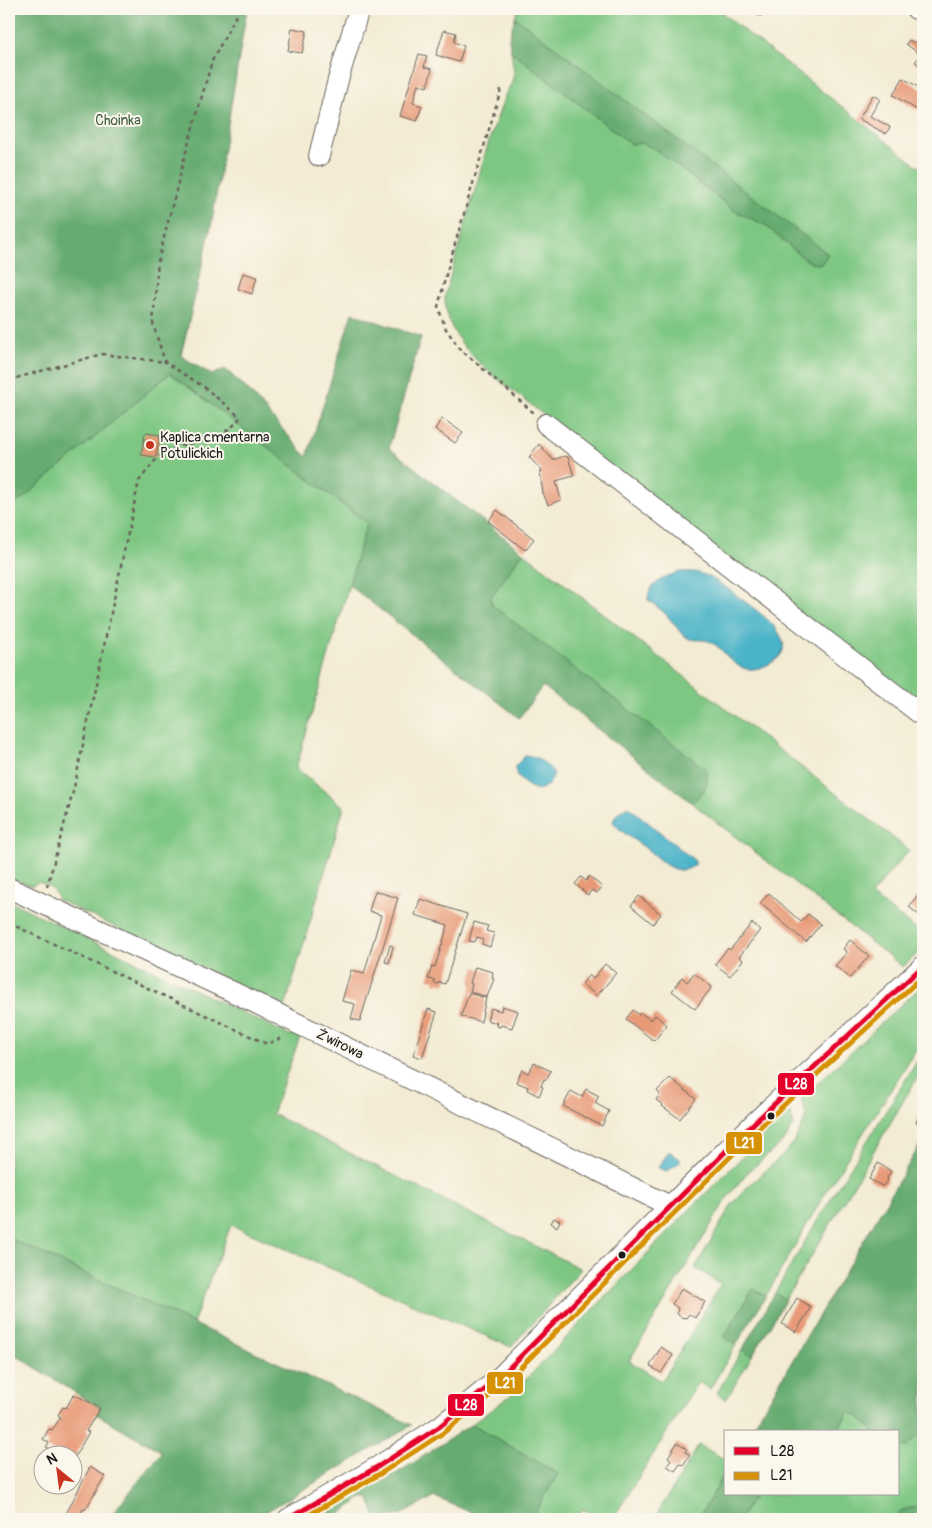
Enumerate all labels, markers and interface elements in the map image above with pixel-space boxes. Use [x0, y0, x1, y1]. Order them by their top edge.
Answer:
park label: Choinka [95, 112, 141, 129]
place label: Kaplica cmentarna Potulickich [160, 429, 270, 462]
marker: Kaplica cmentarna Potulickich [144, 439, 156, 451]
street label: Żwirowa [314, 1025, 366, 1063]
line badge: L28 [777, 1072, 815, 1096]
text: L28 [785, 1076, 807, 1093]
unlabelled marker [766, 1111, 776, 1121]
line badge: L21 [725, 1131, 763, 1155]
text: L21 [733, 1135, 755, 1152]
unlabelled marker [617, 1250, 627, 1260]
line badge: L21 [486, 1371, 524, 1395]
text: L21 [494, 1375, 516, 1392]
line badge: L28 [447, 1393, 485, 1417]
text: L28 [455, 1397, 477, 1414]
legend [724, 1430, 900, 1496]
text: L28 [770, 1442, 795, 1461]
north arrow [32, 1446, 82, 1496]
text: N [44, 1449, 60, 1469]
text: L21 [770, 1466, 793, 1485]

